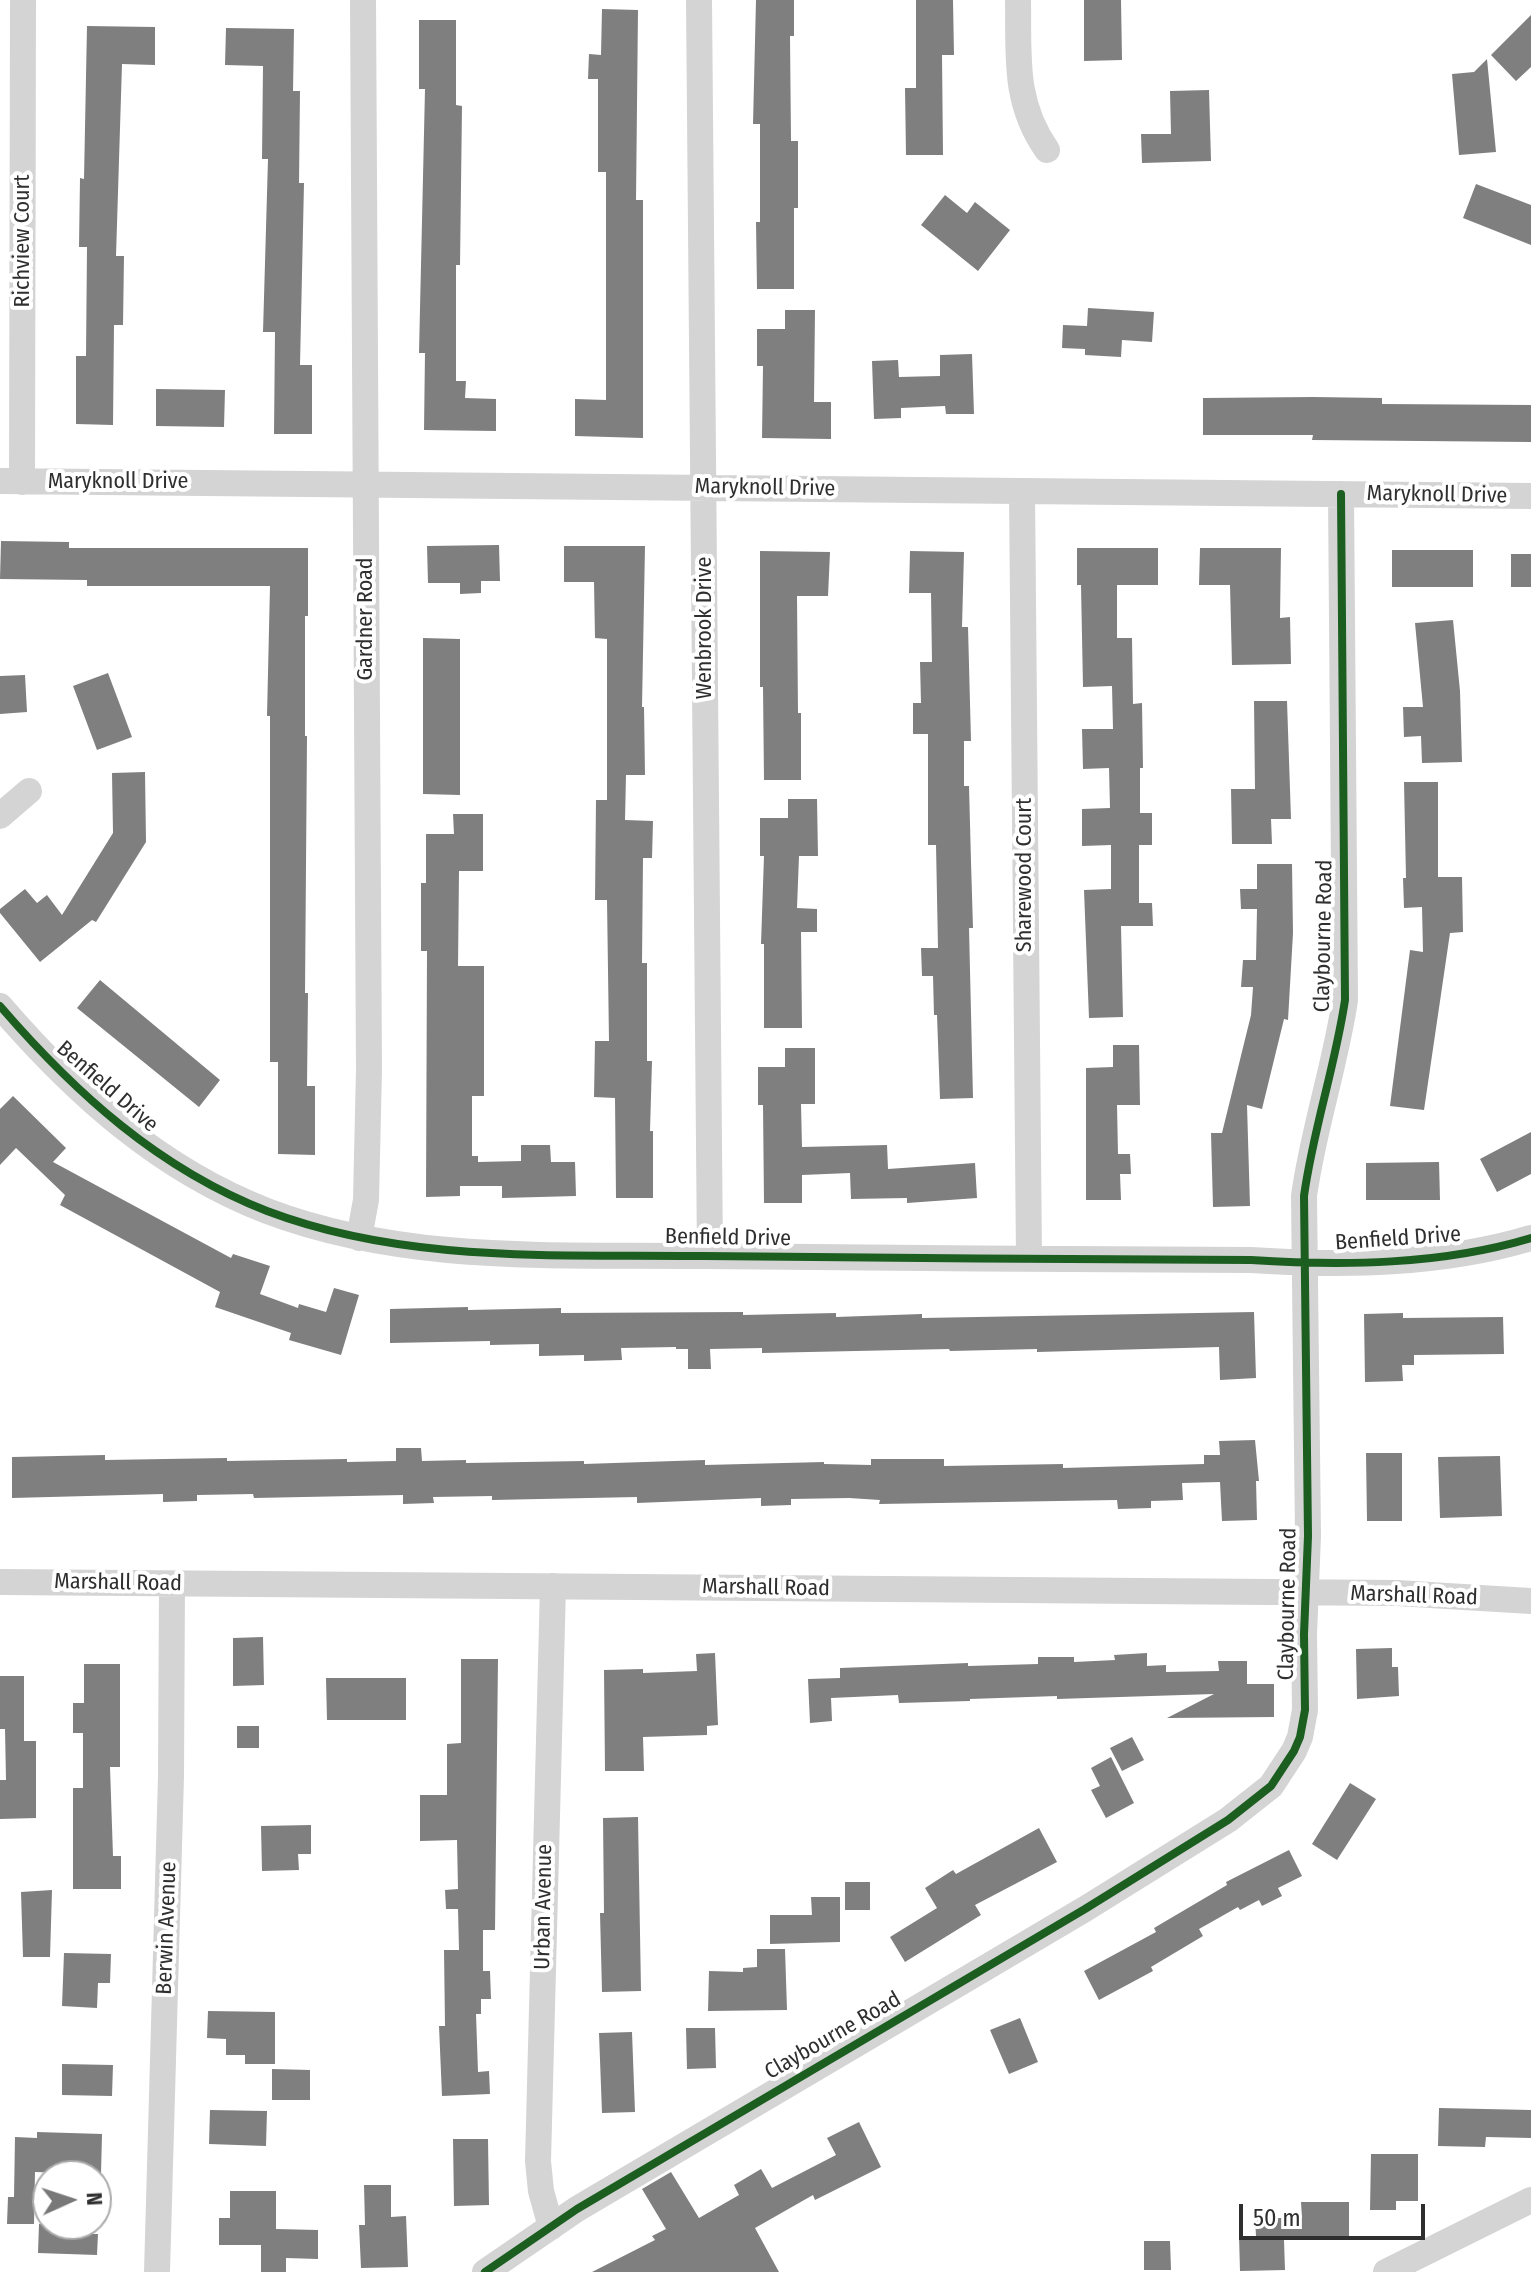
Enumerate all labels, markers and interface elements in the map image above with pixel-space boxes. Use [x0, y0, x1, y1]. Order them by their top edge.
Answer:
street label: Richview Court [10, 175, 36, 307]
street label: Maryknoll Drive [48, 469, 188, 495]
street label: Maryknoll Drive [694, 474, 836, 502]
street label: Maryknoll Drive [1366, 481, 1508, 509]
street label: Gardner Road [353, 557, 379, 681]
street label: Wenbrook Drive [692, 557, 718, 699]
street label: Sharewood Court [1012, 798, 1038, 952]
street label: Claybourne Road [1309, 859, 1339, 1013]
street label: Benfield Drive [51, 1036, 163, 1138]
street label: Benfield Drive [1334, 1221, 1462, 1257]
street label: Benfield Drive [665, 1224, 791, 1252]
street label: Claybourne Road [1273, 1527, 1303, 1681]
street label: Marshall Road [54, 1569, 182, 1597]
street label: Marshall Road [702, 1574, 830, 1602]
street label: Marshall Road [1350, 1581, 1478, 1611]
street label: Urban Avenue [530, 1844, 558, 1970]
street label: Berwin Avenue [151, 1861, 183, 1995]
street label: Claybourne Road [760, 1986, 906, 2086]
north arrow [32, 2160, 112, 2240]
scale bar [1243, 2188, 1429, 2238]
text: N [81, 2192, 108, 2206]
text: 50 m [1253, 2204, 1301, 2232]

